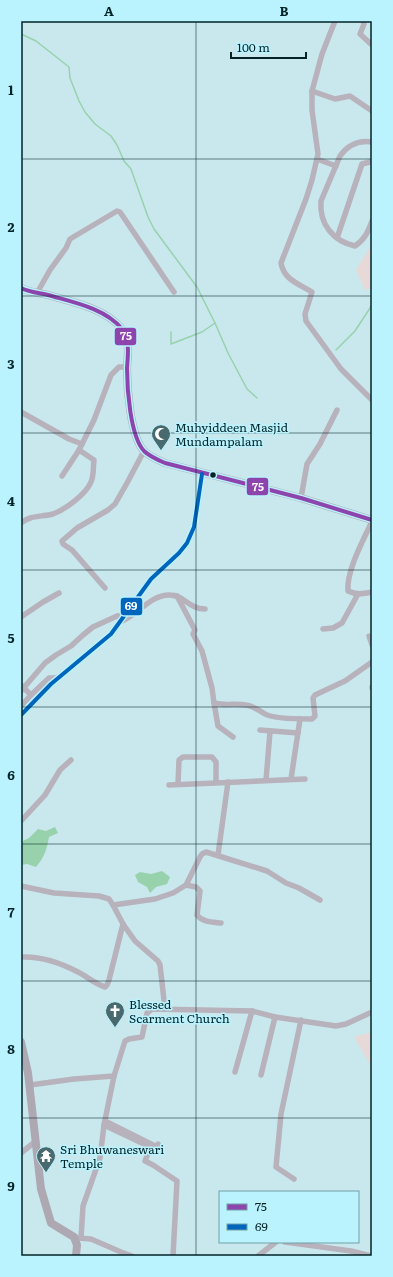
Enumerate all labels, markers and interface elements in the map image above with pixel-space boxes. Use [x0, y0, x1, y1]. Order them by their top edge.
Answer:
text: A [104, 1, 114, 20]
text: B [280, 1, 289, 20]
scale bar [231, 34, 306, 60]
text: 100 m [237, 38, 270, 56]
text: 1 [8, 80, 14, 99]
text: 2 [8, 217, 15, 236]
line badge: 75 [114, 327, 137, 346]
text: 75 [120, 327, 132, 343]
text: 3 [7, 354, 15, 373]
place label: Muhyiddeen Masjid Mundampalam [175, 418, 289, 450]
mosque icon: Muhyiddeen Masjid Mundampalam [150, 423, 172, 451]
unlabelled marker [208, 470, 218, 480]
line badge: 75 [246, 477, 269, 496]
text: 75 [252, 478, 264, 494]
text: 4 [7, 491, 15, 510]
line badge: 69 [120, 597, 143, 616]
text: 69 [125, 597, 137, 613]
text: 5 [7, 628, 15, 647]
text: 6 [7, 765, 15, 784]
text: 7 [7, 902, 15, 921]
place label: Blessed Scarment Church [129, 995, 230, 1027]
church icon: Blessed Scarment Church [104, 1000, 126, 1028]
text: 8 [7, 1039, 15, 1058]
place label: Sri Bhuwaneswari Temple [60, 1140, 164, 1172]
temple icon: Sri Bhuwaneswari Temple [35, 1145, 57, 1173]
text: 9 [7, 1176, 15, 1195]
legend [219, 1191, 359, 1243]
text: 75 [255, 1197, 267, 1215]
text: 69 [255, 1217, 268, 1235]

